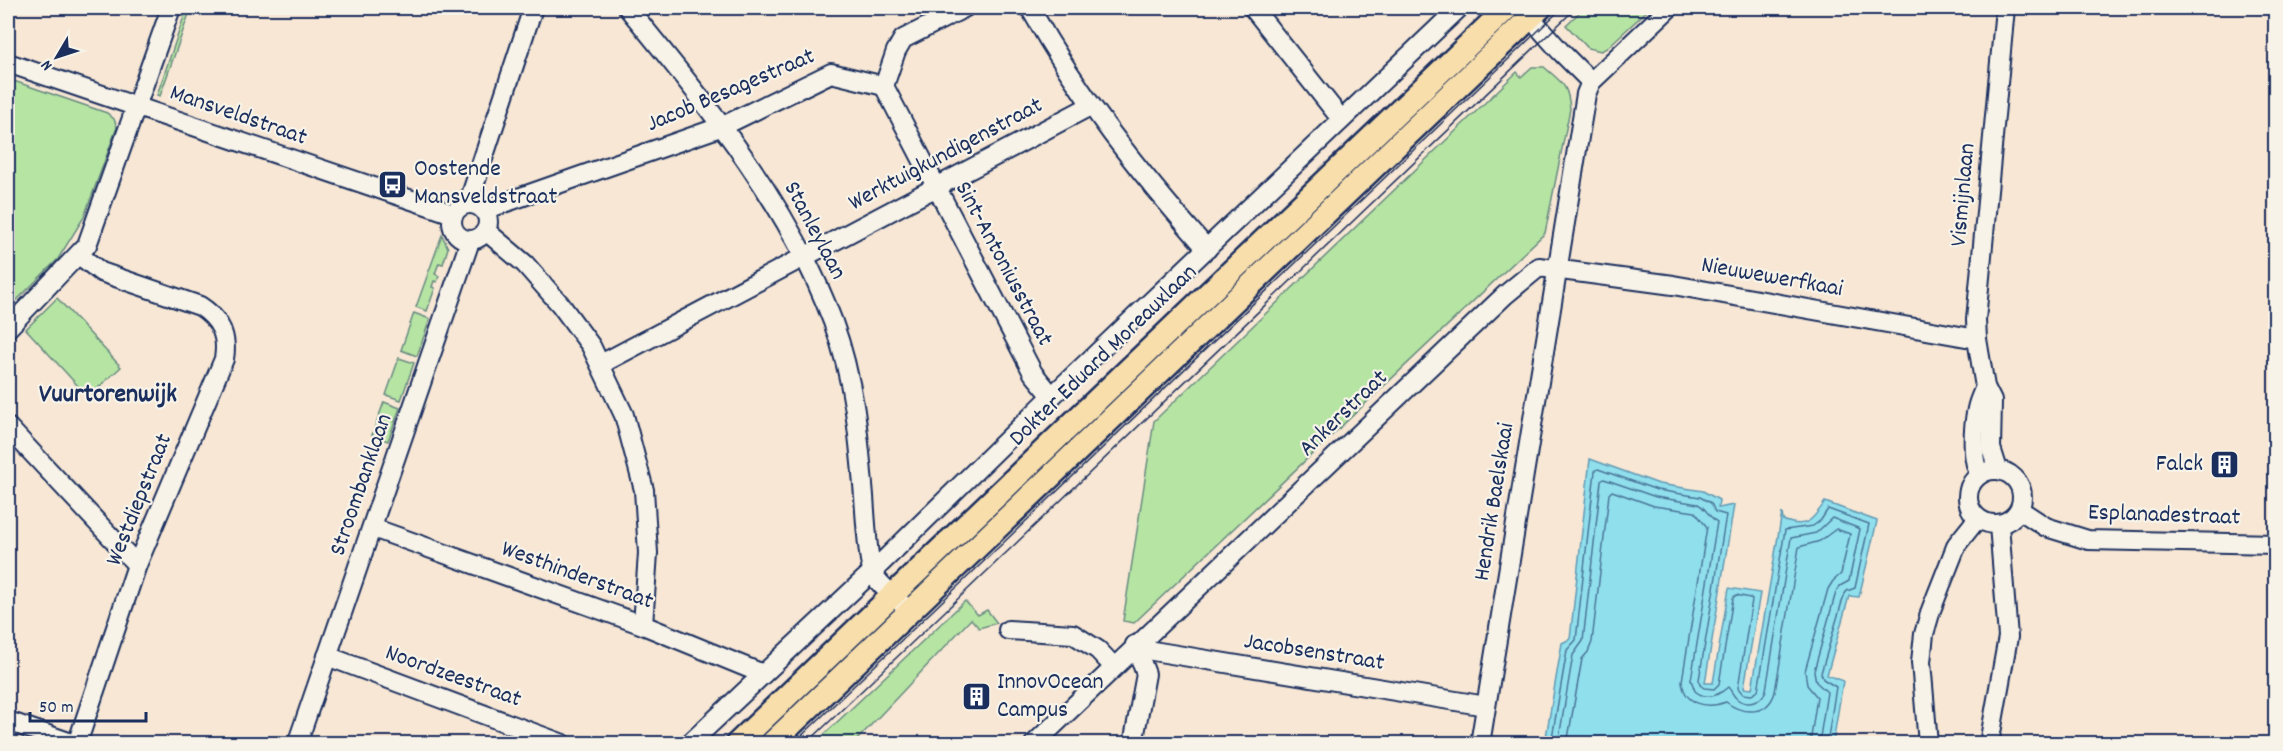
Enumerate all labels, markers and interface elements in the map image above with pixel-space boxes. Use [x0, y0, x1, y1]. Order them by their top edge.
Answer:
north arrow [27, 27, 87, 87]
street label: Jacob Besagestraat [642, 40, 821, 142]
text: N [36, 54, 59, 75]
street label: Mansveldstraat [165, 77, 311, 155]
street label: Werktuigkundigenstraat [843, 89, 1049, 221]
street label: Vismijnlaan [1943, 142, 1985, 248]
place label: Oostende Mansveldstraat [414, 153, 557, 215]
bus stop icon: Oostende Mansveldstraat [377, 168, 409, 200]
street label: Stanleylaan [774, 176, 854, 286]
street label: Sint-Antoniusstraat [945, 176, 1061, 352]
street label: Nieuwewerfkaai [1698, 249, 1846, 307]
street label: Dokter Eduard Moreauxlaan [1002, 257, 1206, 455]
street label: Ankerstraat [1292, 363, 1396, 465]
district label: Vuurtorenwijk [39, 377, 177, 414]
street label: Stroombanklaan [322, 409, 402, 561]
street label: Hendrik Baelskaai [1466, 421, 1524, 583]
street label: Westdiepstraat [98, 429, 182, 571]
place label: Falck [2156, 448, 2203, 482]
building icon: Falck [2208, 449, 2240, 481]
street label: Esplanadestraat [2087, 496, 2241, 536]
street label: Westhinderstraat [496, 533, 658, 619]
street label: Jacobsenstraat [1241, 625, 1387, 681]
street label: Noordzeestraat [380, 637, 526, 717]
place label: InnovOcean Campus [997, 666, 1104, 728]
building icon: InnovOcean Campus [960, 681, 992, 713]
scale bar [30, 685, 146, 723]
text: 50 m [39, 696, 74, 721]

